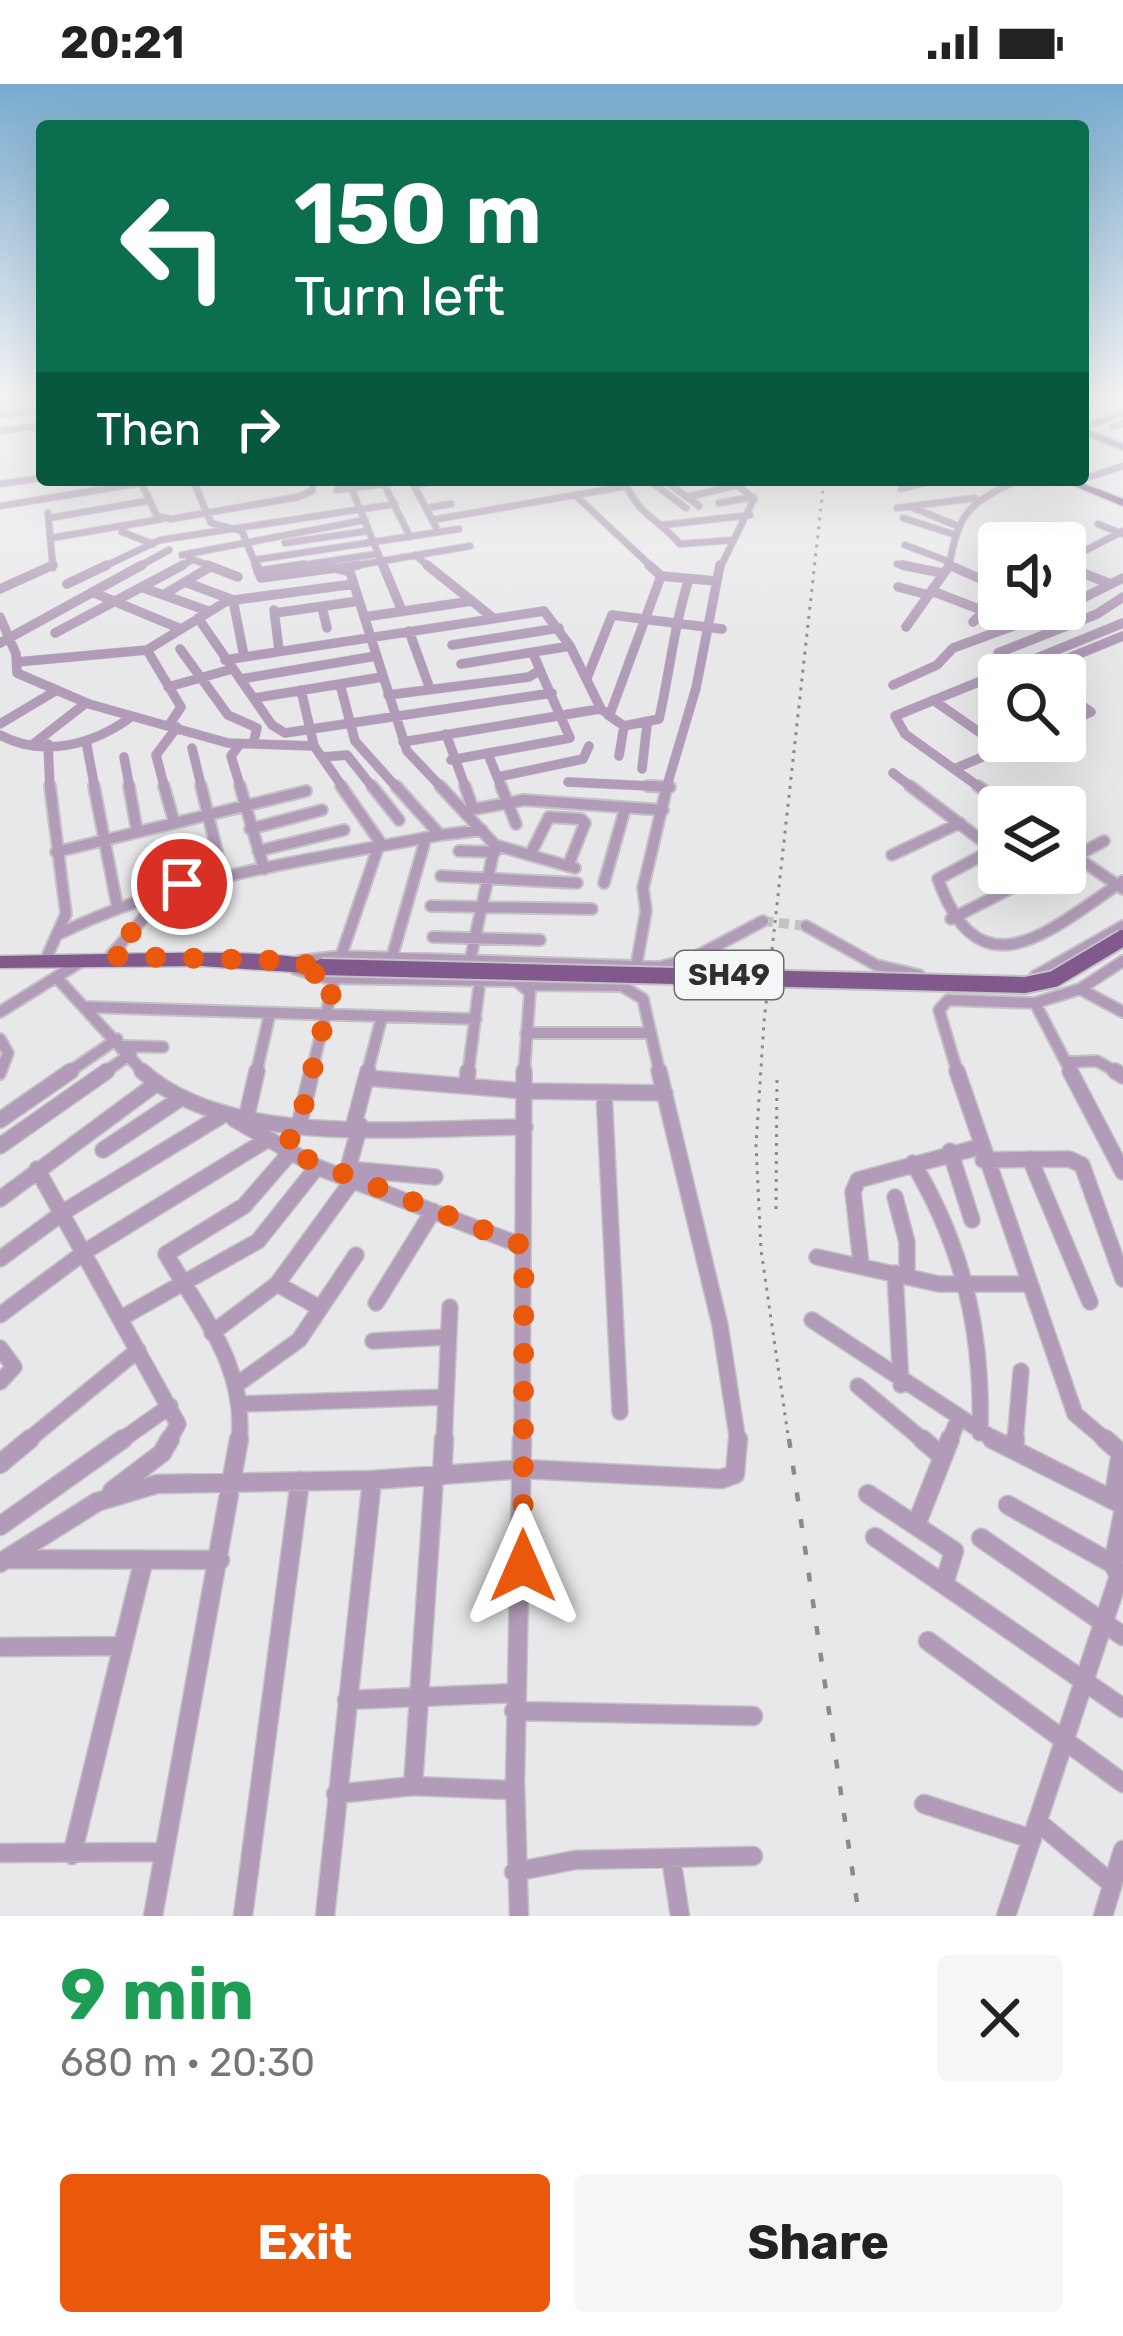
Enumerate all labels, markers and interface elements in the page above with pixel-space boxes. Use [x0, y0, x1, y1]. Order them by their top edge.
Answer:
text: 20:21 [60, 16, 185, 69]
text: 150 m [294, 164, 542, 264]
icon: left [96, 168, 252, 324]
text: Turn left [294, 265, 505, 329]
icon: right [225, 396, 291, 462]
text: Then [96, 403, 201, 456]
map controls [978, 522, 1086, 894]
button: sound [978, 522, 1086, 630]
button: search [978, 654, 1086, 762]
button: layers [978, 786, 1086, 894]
pin [131, 833, 233, 935]
icon: arrive [149, 851, 215, 917]
road number: SH49 [675, 951, 783, 999]
position arrow [460, 1503, 586, 1629]
text: 9 min [60, 1952, 254, 2037]
button: close [937, 1955, 1063, 2081]
text: 680 m · 20:30 [60, 2040, 315, 2086]
button: Exit [60, 2174, 550, 2312]
button: Share [574, 2174, 1063, 2312]

